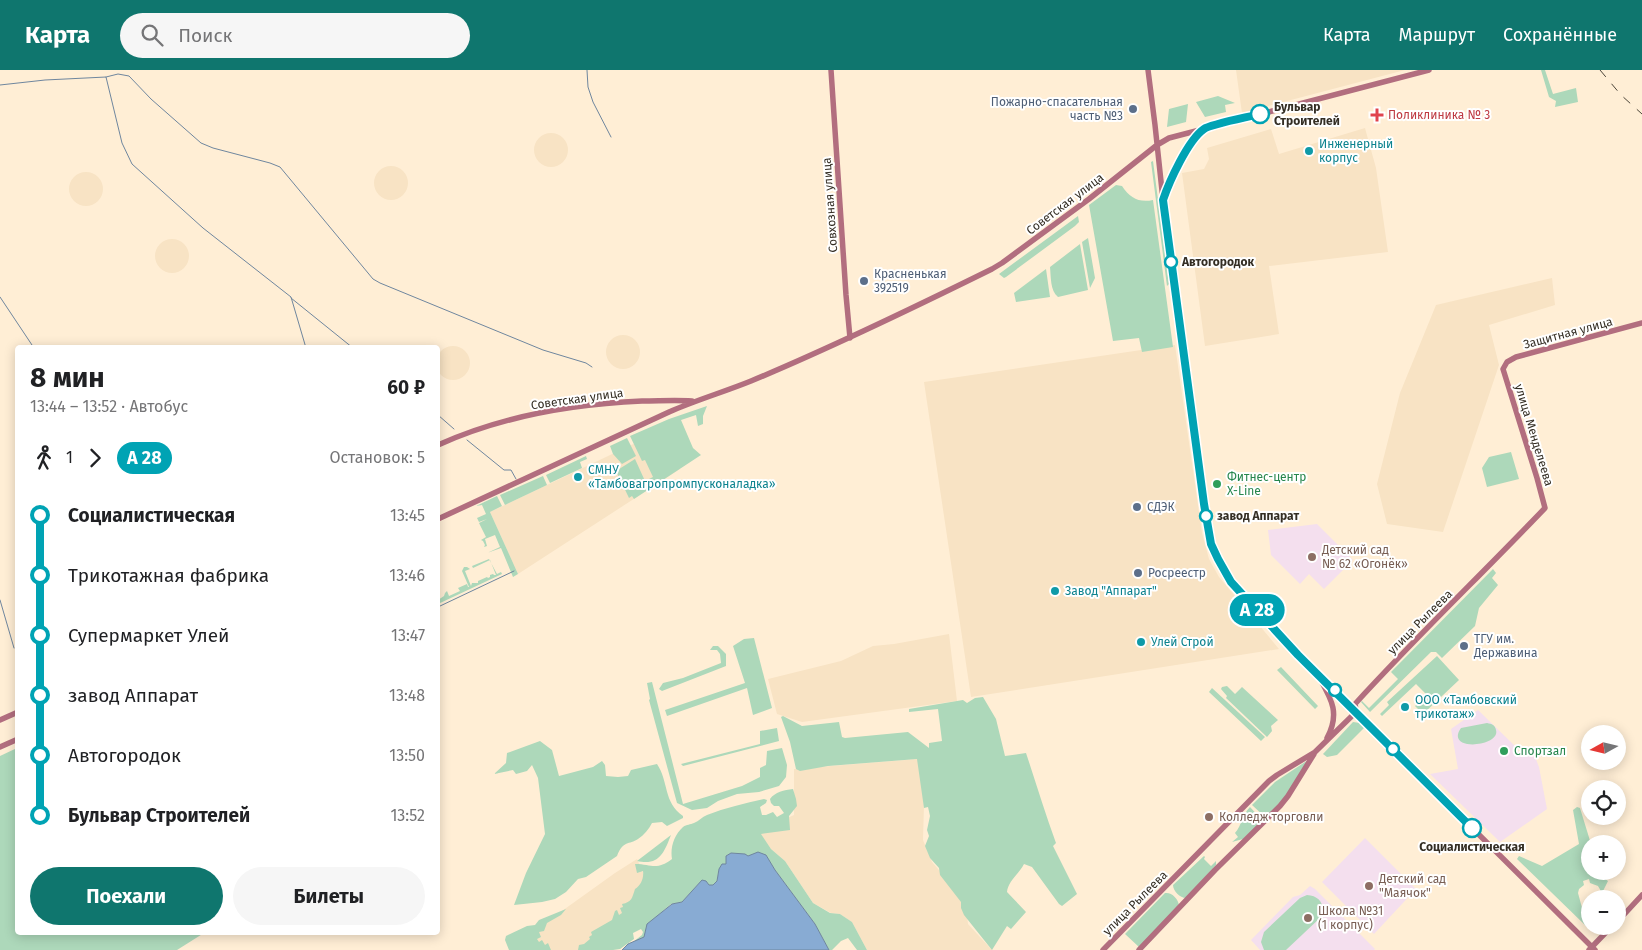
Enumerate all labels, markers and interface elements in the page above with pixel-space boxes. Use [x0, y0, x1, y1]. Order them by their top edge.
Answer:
search box [120, 13, 470, 58]
text: Карта [25, 21, 90, 49]
icon: search [138, 21, 166, 49]
text: Поиск [178, 24, 232, 47]
text: Карта [1323, 24, 1371, 46]
text: Маршрут [1399, 24, 1475, 46]
text: Сохранённые [1503, 24, 1617, 46]
place label: Пожарно-спасательная часть №3 [991, 95, 1123, 123]
place label: Бульвар Строителей [1274, 100, 1340, 128]
marker: Пожарно-спасательная часть №3 [1127, 103, 1139, 115]
marker: Бульвар Строителей [1250, 104, 1270, 124]
marker: Поликлиника № 3 [1370, 108, 1384, 122]
place label: Поликлиника № 3 [1388, 108, 1490, 122]
place label: Инженерный корпус [1319, 137, 1393, 165]
marker: Инженерный корпус [1303, 145, 1315, 157]
street label: Совхозная улица [820, 157, 840, 253]
street label: Советская улица [1024, 170, 1106, 238]
marker: Автогородок [1164, 255, 1178, 269]
place label: Автогородок [1181, 255, 1254, 269]
place label: Красненькая 392519 [874, 267, 947, 295]
marker: Красненькая 392519 [858, 275, 870, 287]
street label: Защитная улица [1522, 314, 1614, 352]
text: 8 мин [30, 361, 105, 394]
text: 60 ₽ [387, 376, 425, 399]
street label: улица Менделеева [1512, 382, 1556, 488]
street label: Советская улица [530, 386, 624, 412]
text: 13:44 – 13:52 · Автобус [30, 397, 188, 416]
icon: walk [30, 444, 58, 472]
icon: forward [81, 444, 109, 472]
text: А 28 [127, 447, 162, 469]
text: 1 [66, 448, 73, 467]
text: Остановок: 5 [329, 448, 425, 467]
place label: СМНУ «Тамбовагропромпусконаладка» [588, 463, 776, 491]
place label: Фитнес-центр X-Line [1227, 470, 1306, 498]
marker: СМНУ «Тамбовагропромпусконаладка» [572, 471, 584, 483]
marker: Фитнес-центр X-Line [1211, 478, 1223, 490]
place label: СДЭК [1147, 500, 1175, 514]
marker: СДЭК [1131, 501, 1143, 513]
text: Социалистическая [68, 504, 235, 527]
text: 13:45 [390, 506, 425, 525]
marker: завод Аппарат [1199, 509, 1213, 523]
place label: завод Аппарат [1217, 509, 1299, 523]
place label: Детский сад № 62 «Огонёк» [1321, 543, 1408, 571]
marker: Детский сад № 62 «Огонёк» [1306, 551, 1318, 563]
text: Трикотажная фабрика [68, 564, 269, 587]
text: 13:46 [389, 566, 425, 585]
place label: Росреестр [1148, 566, 1206, 580]
marker: Росреестр [1132, 567, 1144, 579]
place label: Завод "Аппарат" [1065, 584, 1157, 598]
marker: Завод "Аппарат" [1049, 585, 1061, 597]
street label: улица Рылеева [1385, 587, 1455, 657]
line badge: А 28 [1222, 594, 1292, 626]
text: А 28 [1240, 599, 1274, 621]
text: Супермаркет Улей [68, 624, 229, 647]
text: 13:47 [391, 626, 425, 645]
place label: ТГУ им. Державина [1473, 632, 1537, 660]
place label: Улей Строй [1151, 635, 1214, 649]
marker: Улей Строй [1135, 636, 1147, 648]
marker: ТГУ им. Державина [1458, 640, 1470, 652]
unlabelled marker [1328, 683, 1342, 697]
text: завод Аппарат [68, 684, 198, 707]
text: 13:48 [389, 686, 425, 705]
place label: ООО «Тамбовский трикотаж» [1415, 693, 1517, 721]
marker: ООО «Тамбовский трикотаж» [1399, 701, 1411, 713]
north arrow [1581, 725, 1626, 770]
map controls [1581, 725, 1626, 935]
unlabelled marker [1386, 742, 1400, 756]
text: Автогородок [68, 744, 181, 767]
place label: Спортзал [1514, 744, 1566, 758]
marker: Спортзал [1498, 745, 1510, 757]
text: 13:50 [389, 746, 425, 765]
button: locate [1581, 780, 1626, 825]
text: Бульвар Строителей [68, 804, 250, 827]
text: 13:52 [390, 806, 425, 825]
place label: Колледж торговли [1219, 810, 1323, 824]
marker: Колледж торговли [1203, 811, 1215, 823]
marker: Социалистическая [1462, 818, 1482, 838]
button: + [1581, 835, 1626, 880]
place label: Социалистическая [1419, 840, 1525, 854]
button: Поехали [30, 867, 223, 925]
button: Билеты [233, 867, 425, 925]
street label: улица Рылеева [1100, 868, 1170, 938]
place label: Детский сад "Маячок" [1378, 872, 1446, 900]
marker: Детский сад "Маячок" [1363, 880, 1375, 892]
button: − [1581, 890, 1626, 935]
place label: Школа №31 (1 корпус) [1318, 904, 1383, 932]
marker: Школа №31 (1 корпус) [1302, 912, 1314, 924]

